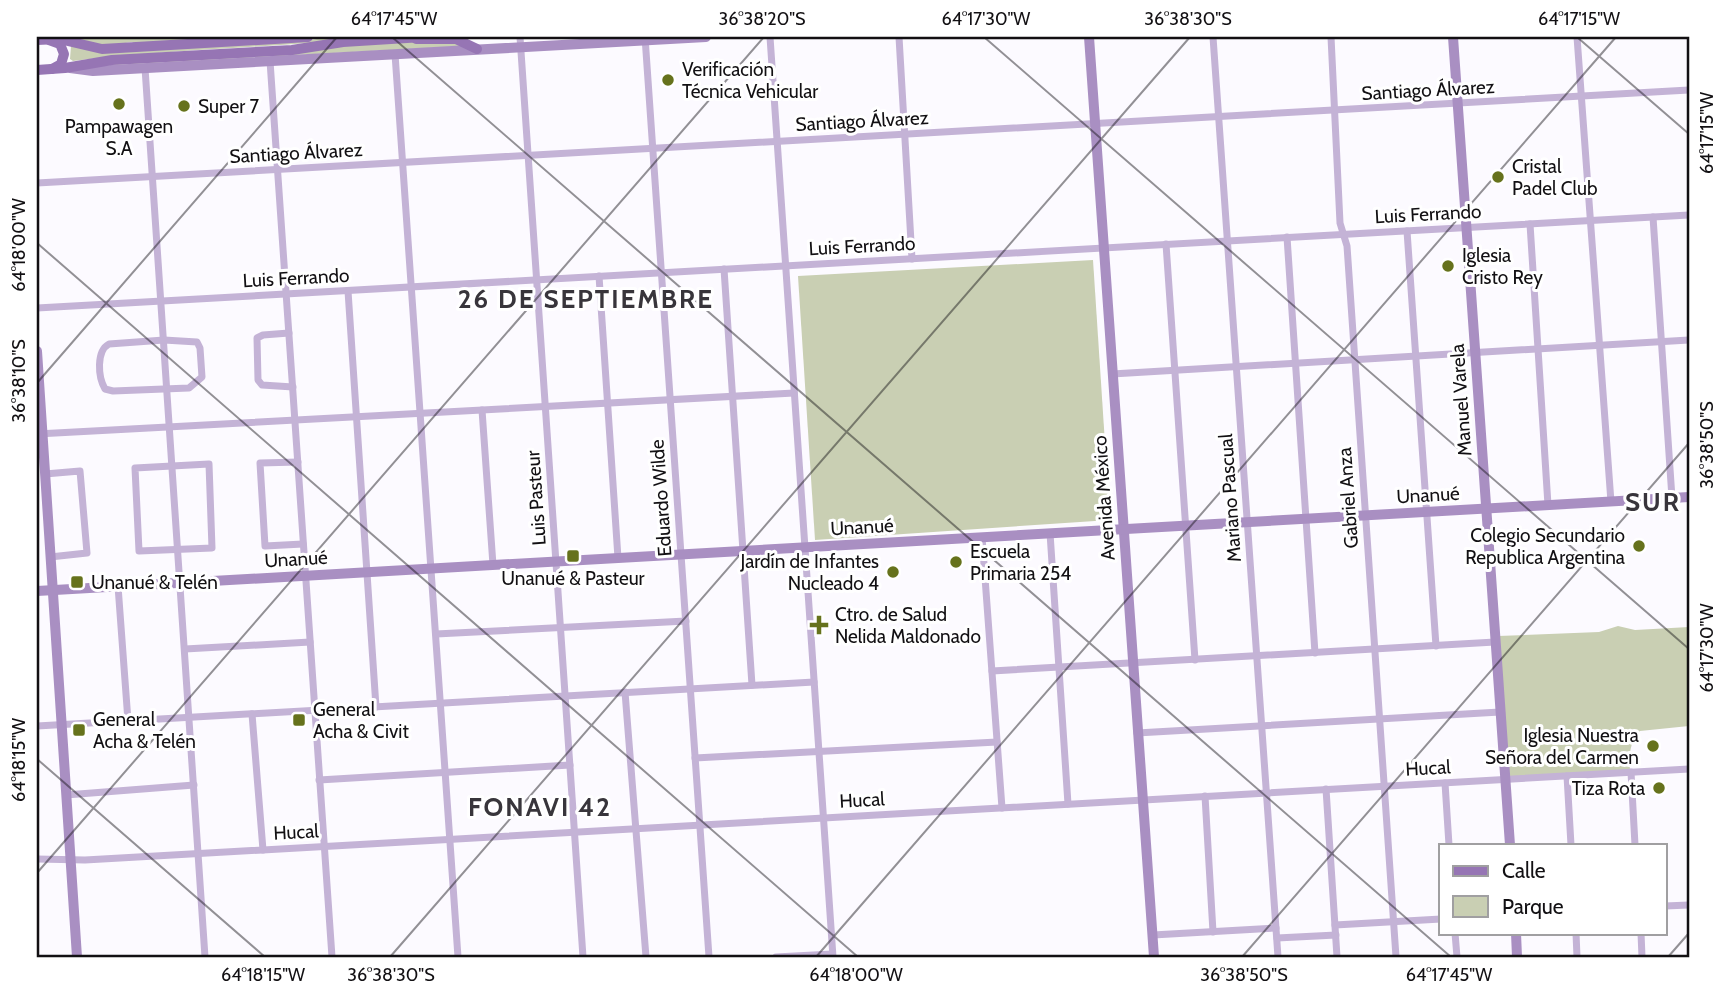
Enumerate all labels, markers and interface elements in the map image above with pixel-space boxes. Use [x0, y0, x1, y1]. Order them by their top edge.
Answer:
text: 64°17'45"W [351, 8, 437, 30]
text: 36°38'20"S [718, 8, 806, 30]
text: 64°17'30"W [942, 8, 1030, 30]
text: 36°38'30"S [1144, 8, 1232, 30]
text: 64°17'15"W [1538, 8, 1620, 30]
place label: Verificación Técnica Vehicular [682, 58, 818, 103]
marker: Verificación Técnica Vehicular [660, 72, 676, 88]
street label: Santiago Álvarez [1361, 74, 1495, 105]
text: 64°17'15"W [1696, 92, 1718, 174]
place label: Super 7 [198, 95, 260, 118]
marker: Pampawagen S.A [111, 96, 127, 112]
marker: Super 7 [176, 98, 192, 114]
street label: Santiago Álvarez [795, 105, 929, 136]
place label: Pampawagen S.A [65, 115, 173, 160]
street label: Santiago Álvarez [229, 137, 363, 168]
place label: Cristal Padel Club [1512, 155, 1597, 200]
marker: Cristal Padel Club [1490, 169, 1506, 185]
text: 64°18'00"W [8, 198, 30, 292]
street label: Luis Ferrando [1374, 200, 1482, 228]
street label: Luis Ferrando [808, 232, 916, 260]
place label: Iglesia Cristo Rey [1462, 244, 1543, 289]
marker: Iglesia Cristo Rey [1440, 258, 1456, 274]
street label: Luis Ferrando [242, 264, 350, 292]
district label: 26 DE SEPTIEMBRE [458, 283, 714, 315]
text: 36°38'10"S [8, 339, 30, 423]
street label: Manuel Varela [1446, 343, 1476, 457]
text: 36°38'50"S [1696, 401, 1718, 489]
street label: Mariano Pascual [1214, 432, 1246, 563]
street label: Avenida México [1088, 435, 1120, 561]
street label: Eduardo Wilde [645, 438, 677, 557]
street label: Gabriel Anza [1333, 447, 1363, 549]
street label: Luis Pasteur [521, 450, 551, 546]
street label: Unanué [1396, 482, 1461, 508]
district label: SUR [1625, 486, 1681, 518]
street label: Unanué [830, 514, 895, 540]
place label: Colegio Secundario Republica Argentina [1465, 524, 1625, 569]
marker: Colegio Secundario Republica Argentina [1631, 538, 1647, 554]
place label: Escuela Primaria 254 [970, 540, 1071, 585]
street label: Unanué [264, 546, 329, 572]
marker: Unanué & Pasteur [565, 548, 581, 564]
place label: Jardín de Infantes Nucleado 4 [740, 550, 879, 595]
marker: Escuela Primaria 254 [948, 554, 964, 570]
marker: Jardín de Infantes Nucleado 4 [885, 564, 901, 580]
place label: Unanué & Pasteur [501, 567, 645, 590]
place label: Unanué & Telén [91, 571, 218, 594]
marker: Unanué & Telén [69, 574, 85, 590]
place label: Ctro. de Salud Nelida Maldonado [835, 603, 981, 648]
text: 64°17'30"W [1696, 604, 1718, 692]
marker: Ctro. de Salud Nelida Maldonado [809, 615, 829, 635]
place label: General Acha & Civit [313, 698, 409, 743]
place label: General Acha & Telén [93, 708, 196, 753]
marker: General Acha & Civit [291, 712, 307, 728]
text: 64°18'15"W [8, 718, 30, 802]
marker: General Acha & Telén [71, 722, 87, 738]
place label: Iglesia Nuestra Señora del Carmen [1485, 724, 1639, 769]
marker: Iglesia Nuestra Señora del Carmen [1645, 738, 1661, 754]
street label: Hucal [1405, 755, 1452, 781]
place label: Tiza Rota [1572, 777, 1645, 800]
marker: Tiza Rota [1651, 780, 1667, 796]
street label: Hucal [839, 787, 886, 813]
district label: FONAVI 42 [468, 791, 612, 823]
street label: Hucal [273, 819, 320, 845]
legend [1439, 844, 1666, 934]
text: Calle [1502, 858, 1546, 883]
text: Parque [1502, 894, 1564, 919]
text: 64°18'15"W [221, 964, 305, 986]
text: 36°38'30"S [347, 964, 435, 986]
text: 64°18'00"W [809, 964, 903, 986]
text: 36°38'50"S [1200, 964, 1288, 986]
text: 64°17'45"W [1406, 964, 1492, 986]

